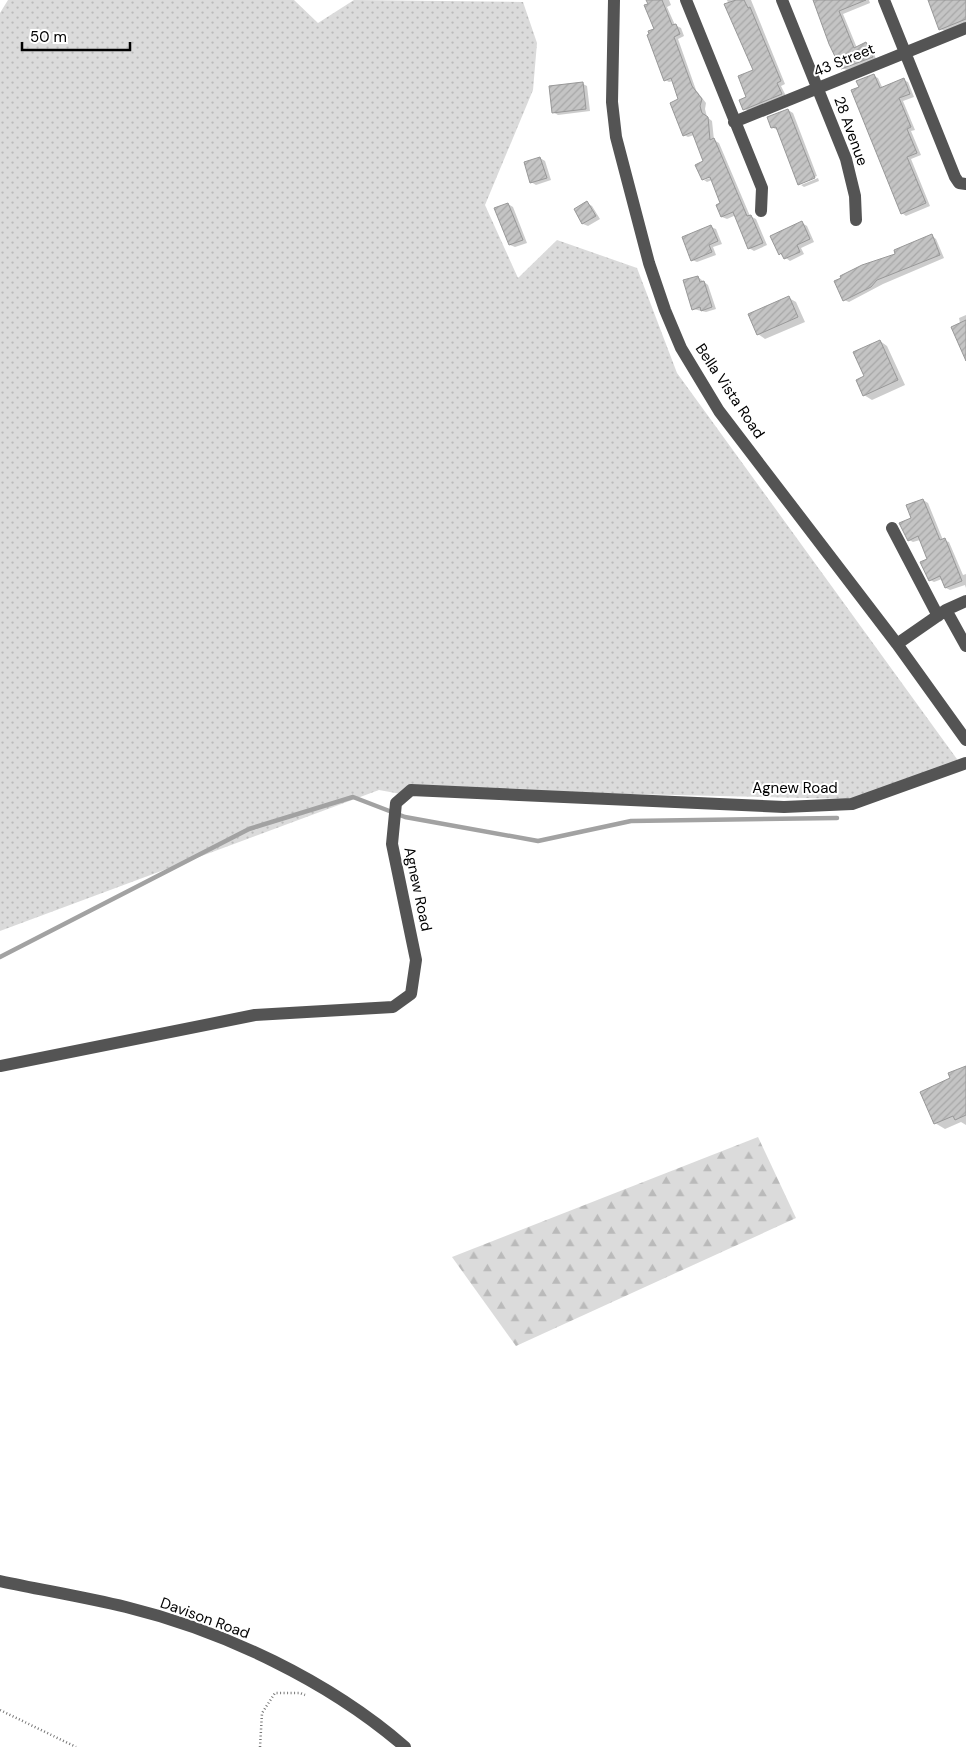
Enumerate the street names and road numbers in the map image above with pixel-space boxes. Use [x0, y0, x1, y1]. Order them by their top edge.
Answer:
street label: 43 Street [810, 39, 878, 81]
street label: 28 Avenue [829, 94, 873, 168]
street label: Bella Vista Road [691, 340, 769, 442]
street label: Agnew Road [752, 778, 838, 798]
street label: Agnew Road [399, 845, 437, 933]
street label: Davison Road [158, 1593, 252, 1643]

